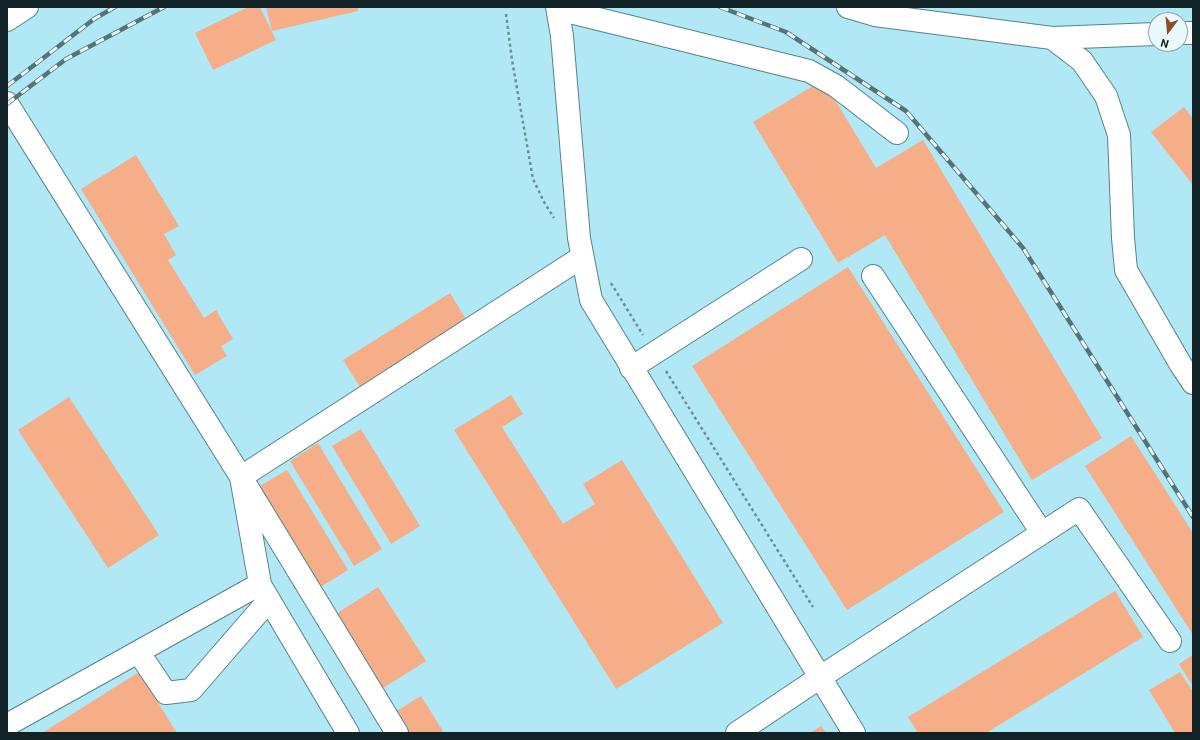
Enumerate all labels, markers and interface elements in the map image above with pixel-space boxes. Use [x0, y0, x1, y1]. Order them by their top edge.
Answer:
north arrow [1148, 12, 1188, 52]
text: N [1159, 36, 1170, 50]

